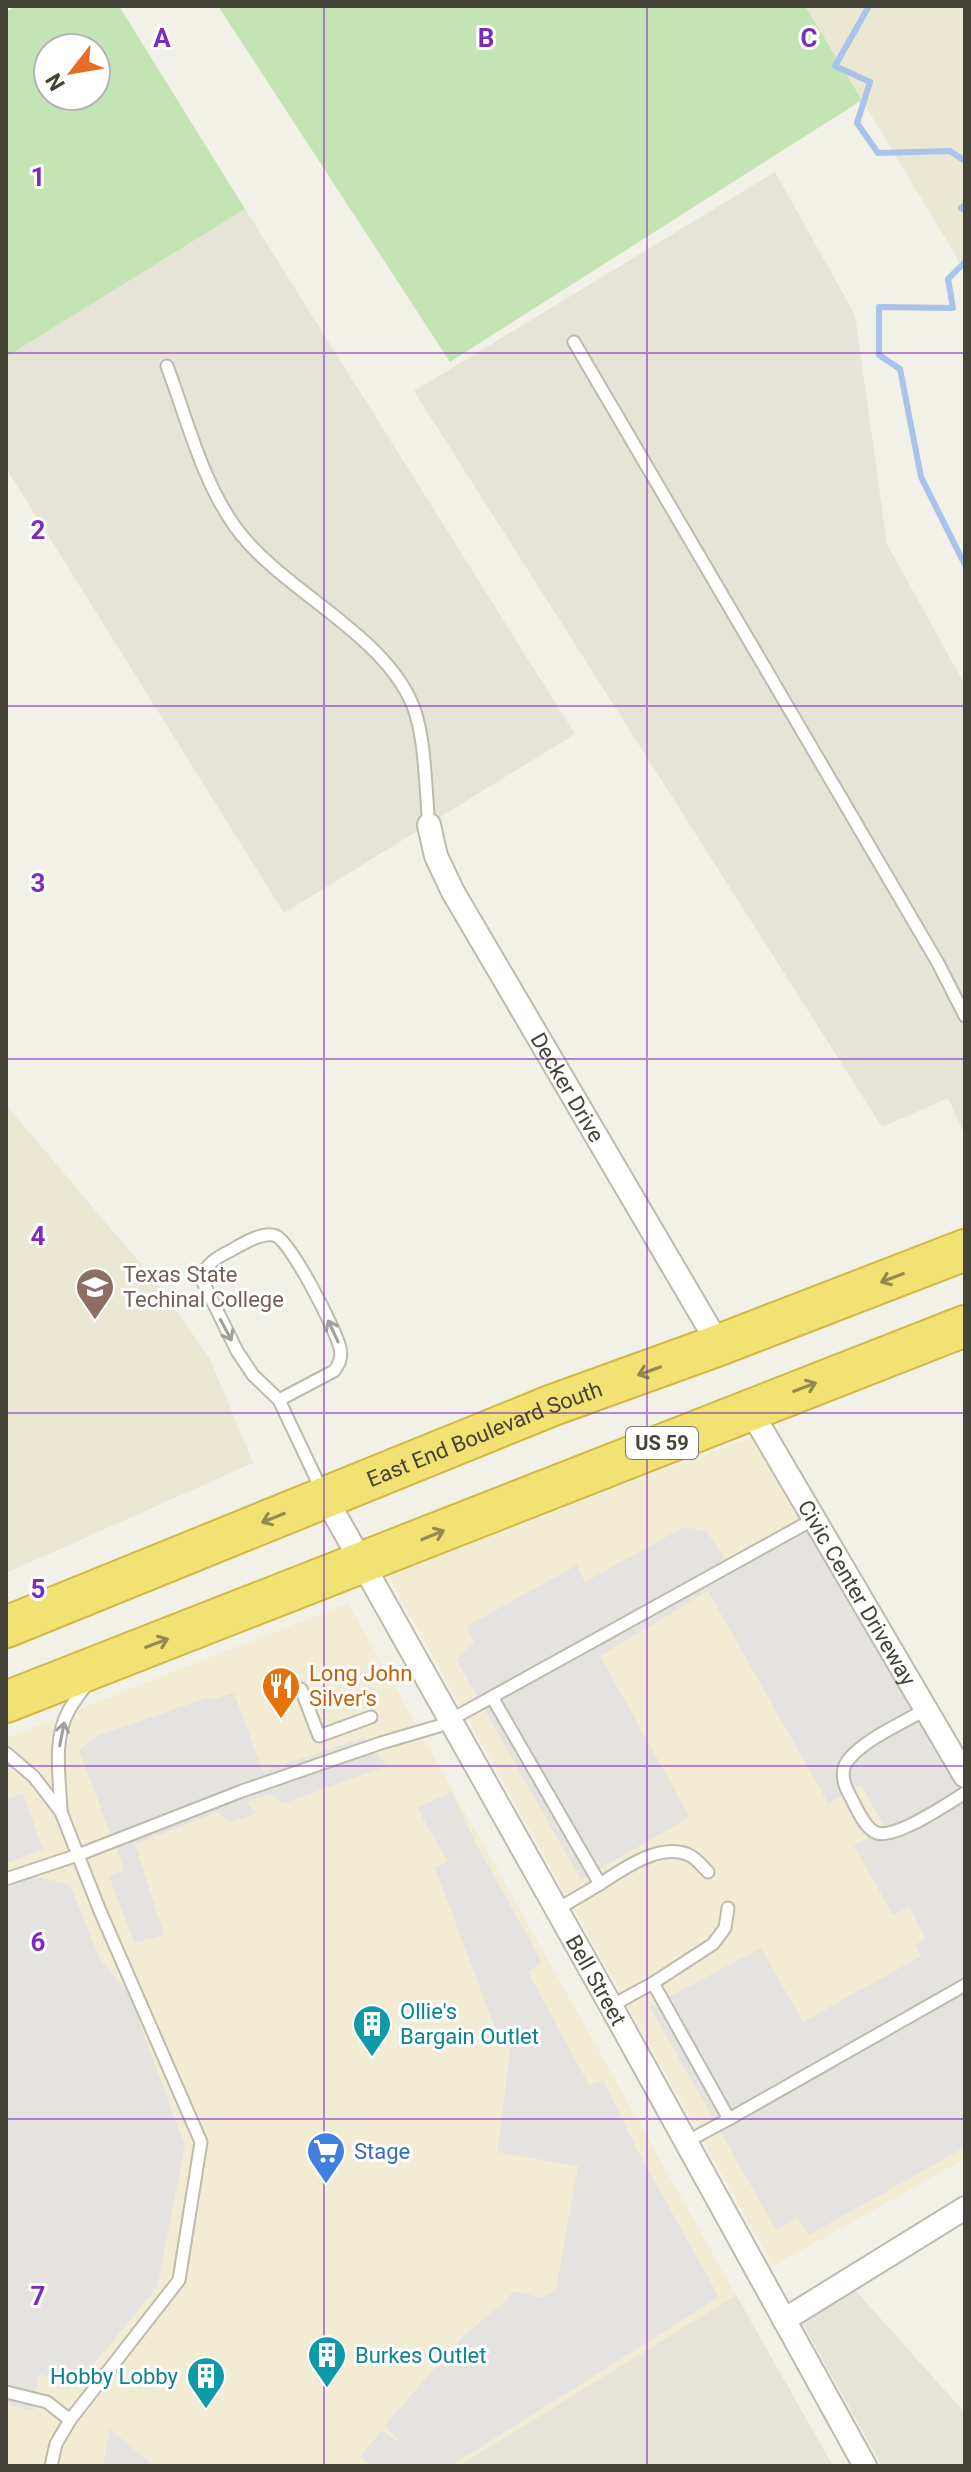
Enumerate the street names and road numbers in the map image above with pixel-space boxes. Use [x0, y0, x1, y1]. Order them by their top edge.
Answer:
street label: Decker Drive [526, 1028, 609, 1146]
street label: East End Boulevard South [363, 1376, 605, 1492]
road number: US 59 [626, 1427, 698, 1459]
street label: Civic Center Driveway [793, 1495, 922, 1690]
street label: Bell Street [561, 1930, 632, 2030]

